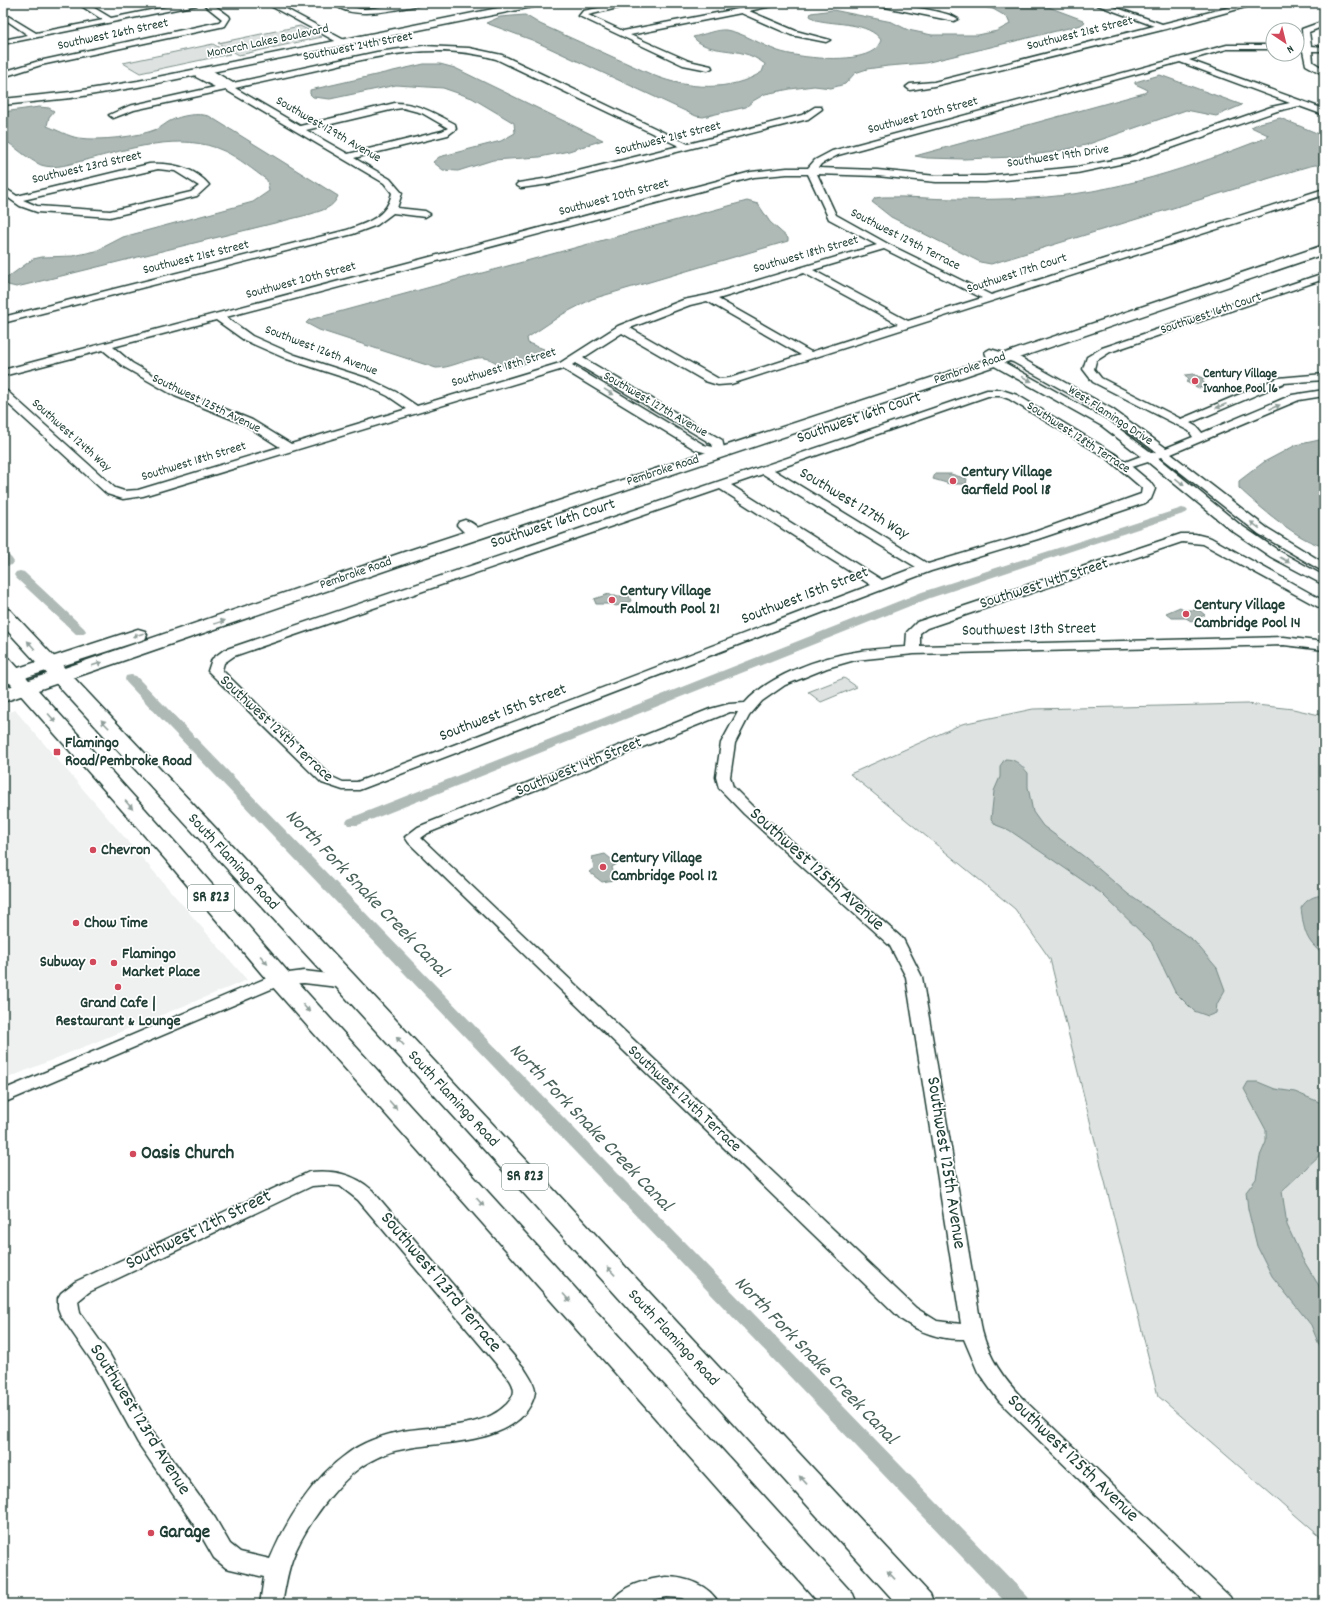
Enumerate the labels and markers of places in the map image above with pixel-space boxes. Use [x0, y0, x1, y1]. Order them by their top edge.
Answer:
place label: Century Village Ivanhoe Pool 16 [1203, 365, 1278, 399]
marker: Century Village Ivanhoe Pool 16 [1190, 376, 1200, 386]
place label: Century Village Garfield Pool 18 [961, 461, 1052, 502]
marker: Century Village Garfield Pool 18 [948, 476, 958, 486]
place label: Century Village Falmouth Pool 21 [620, 580, 720, 621]
place label: Century Village Cambridge Pool 14 [1194, 594, 1301, 635]
marker: Century Village Falmouth Pool 21 [607, 595, 617, 605]
marker: Century Village Cambridge Pool 14 [1181, 609, 1191, 619]
place label: Flamingo Road/Pembroke Road [65, 732, 192, 773]
marker: Flamingo Road/Pembroke Road [52, 747, 62, 757]
place label: Chevron [101, 839, 150, 862]
marker: Chevron [88, 845, 98, 855]
place label: Century Village Cambridge Pool 12 [611, 847, 718, 888]
marker: Century Village Cambridge Pool 12 [598, 862, 608, 872]
place label: Chow Time [84, 912, 148, 935]
marker: Chow Time [71, 918, 81, 928]
place label: Flamingo Market Place [122, 943, 200, 984]
place label: Subway [40, 951, 87, 974]
marker: Subway [88, 957, 98, 967]
marker: Flamingo Market Place [109, 958, 119, 968]
marker: Grand Cafe | Restaurant & Lounge [113, 982, 123, 992]
place label: Grand Cafe | Restaurant & Lounge [56, 992, 180, 1033]
place label: Oasis Church [141, 1141, 235, 1168]
marker: Oasis Church [128, 1149, 138, 1159]
place label: Garage [159, 1520, 210, 1547]
marker: Garage [146, 1528, 156, 1538]

